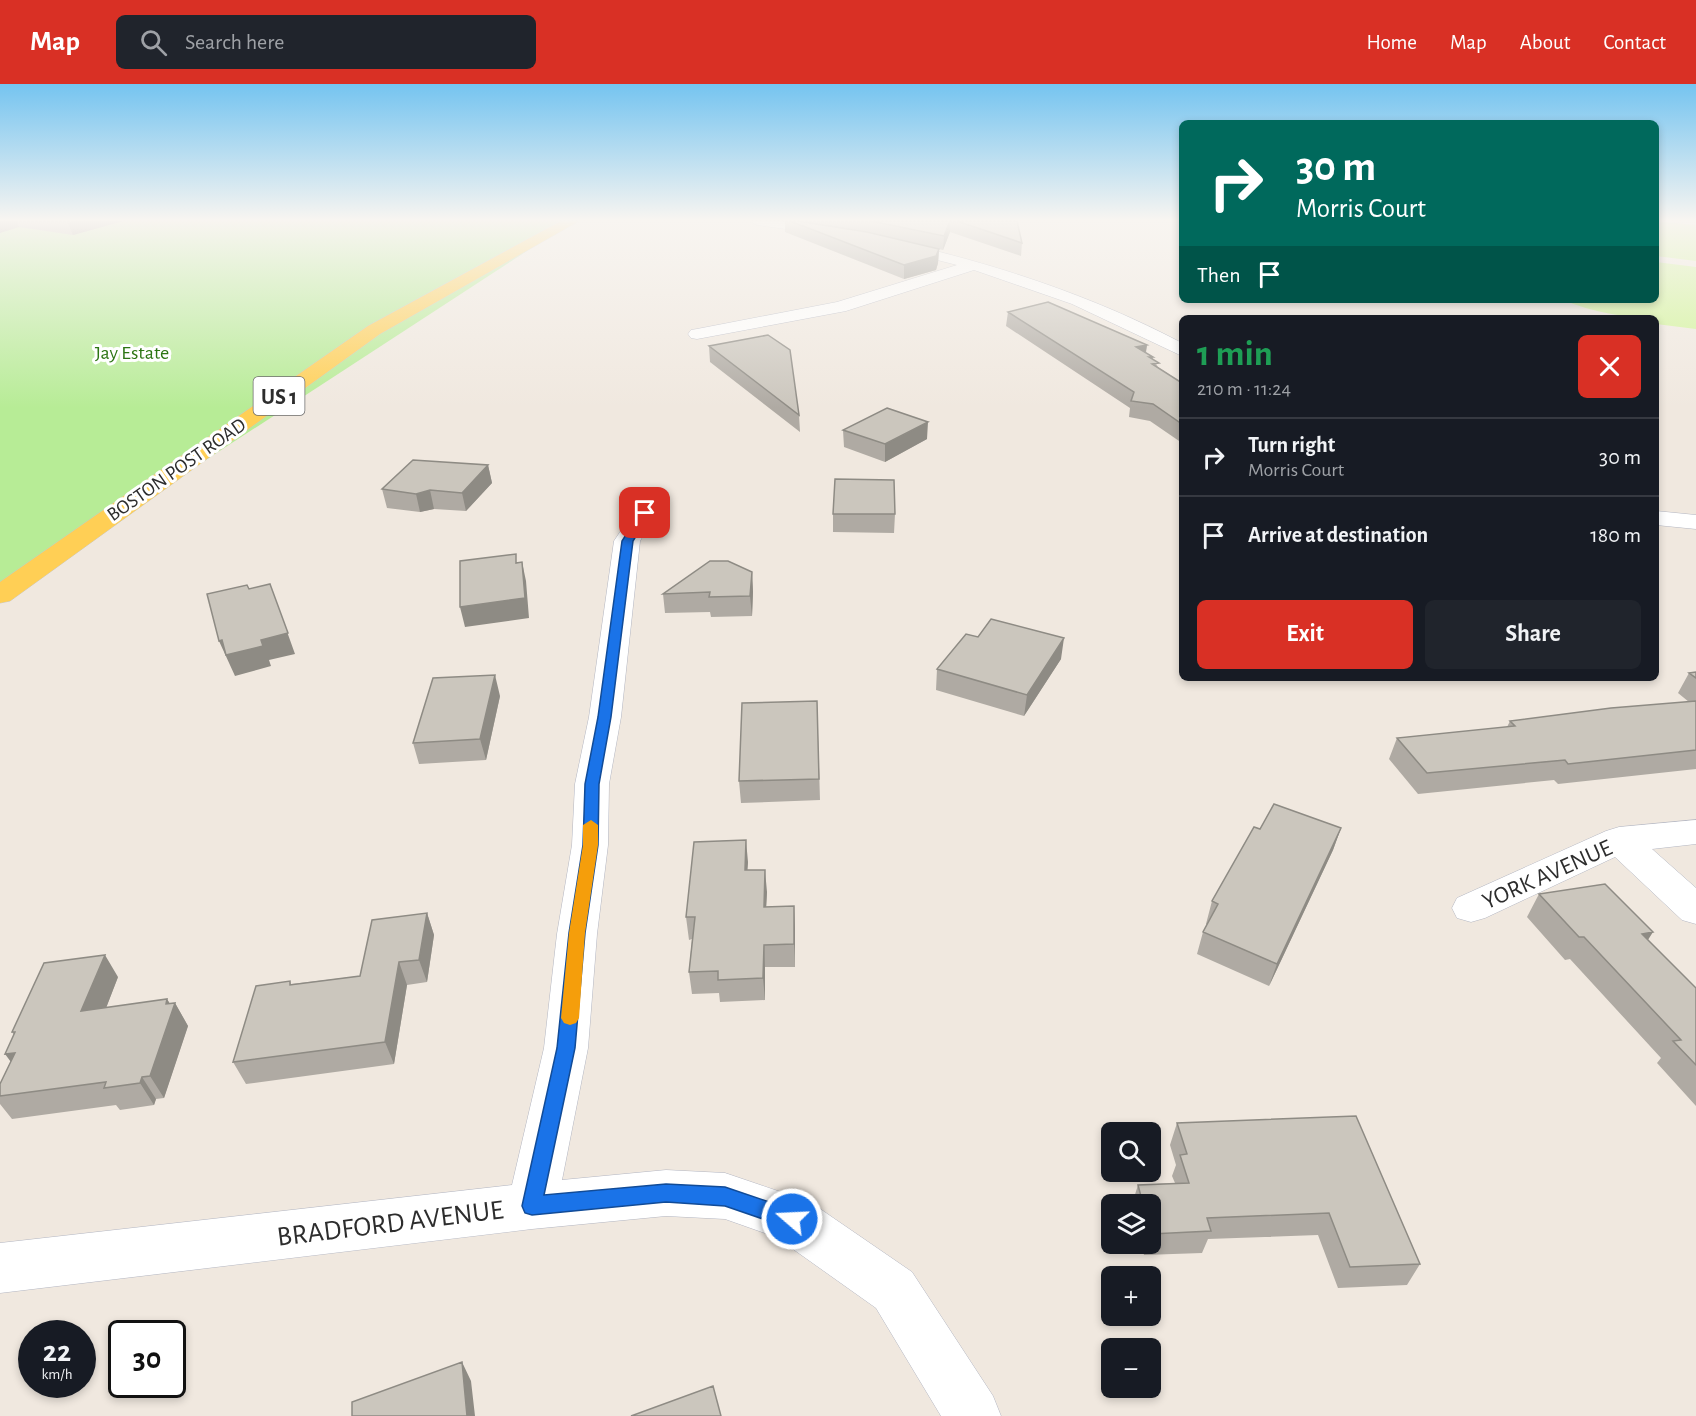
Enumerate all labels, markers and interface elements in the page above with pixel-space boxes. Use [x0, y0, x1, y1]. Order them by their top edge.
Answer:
search box [116, 15, 536, 69]
icon: search [137, 26, 170, 59]
text: Map [30, 28, 80, 56]
text: Search here [185, 31, 284, 53]
text: Home [1366, 32, 1417, 53]
text: Map [1450, 32, 1487, 53]
text: About [1520, 32, 1570, 53]
text: Contact [1603, 32, 1666, 53]
icon: right [1197, 144, 1275, 222]
text: 30 m [1296, 146, 1376, 188]
text: Morris Court [1296, 195, 1426, 222]
icon: arrive [1253, 258, 1286, 291]
text: Then [1197, 264, 1241, 286]
button: close [1578, 335, 1641, 398]
text: 1 min [1197, 336, 1273, 372]
park label: Jay Estate [95, 343, 169, 363]
road number: US 1 [254, 377, 304, 415]
text: 210 m · 11:24 [1197, 379, 1291, 399]
street label: BOSTON POST ROAD [104, 414, 250, 525]
text: Turn right [1248, 434, 1335, 456]
icon: right [1197, 441, 1230, 474]
text: 30 m [1599, 446, 1641, 468]
text: Morris Court [1248, 460, 1344, 480]
pin [619, 487, 670, 538]
icon: arrive [628, 496, 661, 529]
icon: arrive [1197, 519, 1230, 552]
text: Arrive at destination [1248, 524, 1428, 546]
text: 180 m [1590, 524, 1641, 546]
button: Exit [1197, 600, 1413, 669]
button: Share [1425, 600, 1641, 669]
street label: YORK AVENUE [1479, 836, 1616, 914]
map controls [1101, 1122, 1161, 1398]
button: search [1101, 1122, 1161, 1182]
position arrow [760, 1187, 824, 1251]
button: layers [1101, 1194, 1161, 1254]
street label: BRADFORD AVENUE [275, 1196, 505, 1252]
button: + [1101, 1266, 1161, 1326]
speed limit sign: 30 [108, 1320, 186, 1398]
text: 22 [43, 1337, 71, 1367]
button: − [1101, 1338, 1161, 1398]
text: km/h [42, 1367, 72, 1382]

